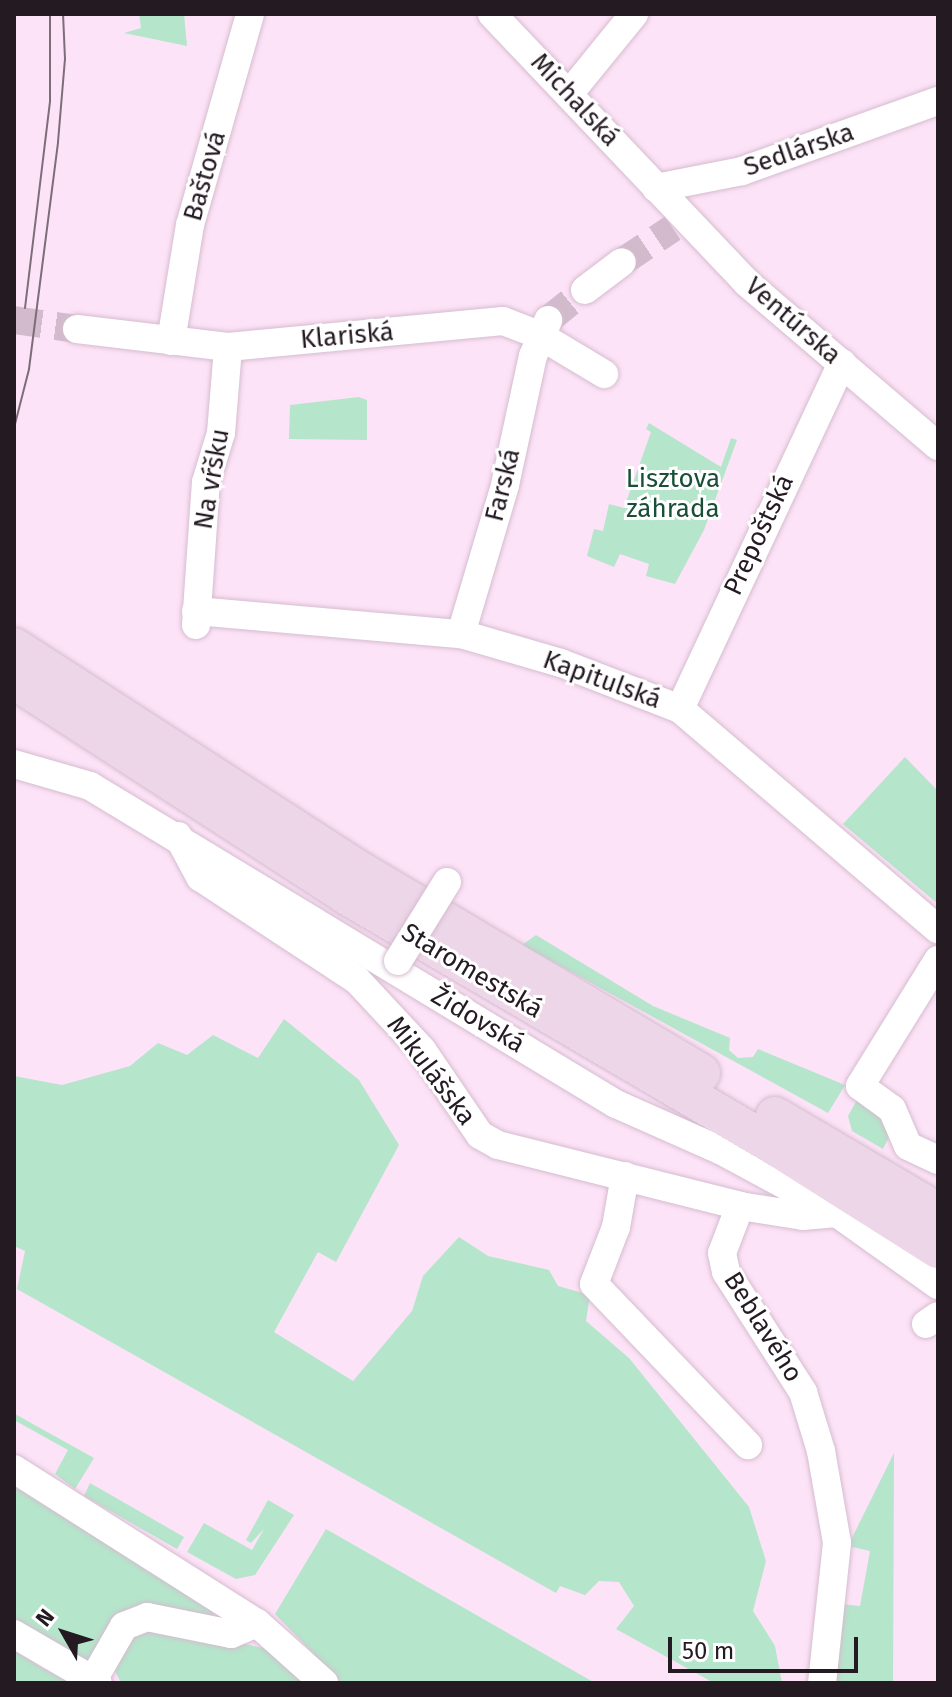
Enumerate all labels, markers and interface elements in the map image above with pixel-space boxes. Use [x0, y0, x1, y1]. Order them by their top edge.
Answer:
street label: Michalská [524, 47, 626, 153]
street label: Sedlárska [740, 117, 858, 183]
street label: Baštová [177, 127, 233, 225]
street label: Ventúrska [739, 271, 847, 371]
street label: Klariská [299, 316, 395, 356]
street label: Na vŕšku [188, 426, 236, 532]
street label: Farská [479, 445, 527, 525]
park label: Lisztova záhrada [626, 463, 720, 524]
street label: Prepoštská [718, 470, 800, 600]
street label: Kapitulská [539, 644, 665, 716]
street label: Staromestská [396, 917, 548, 1025]
street label: Židovská [426, 980, 530, 1060]
street label: Mikulášska [380, 1010, 482, 1132]
street label: Beblavého [717, 1266, 809, 1388]
north arrow [24, 1593, 104, 1673]
text: N [30, 1603, 60, 1632]
scale bar [672, 1621, 862, 1671]
text: 50 m [682, 1637, 734, 1665]

